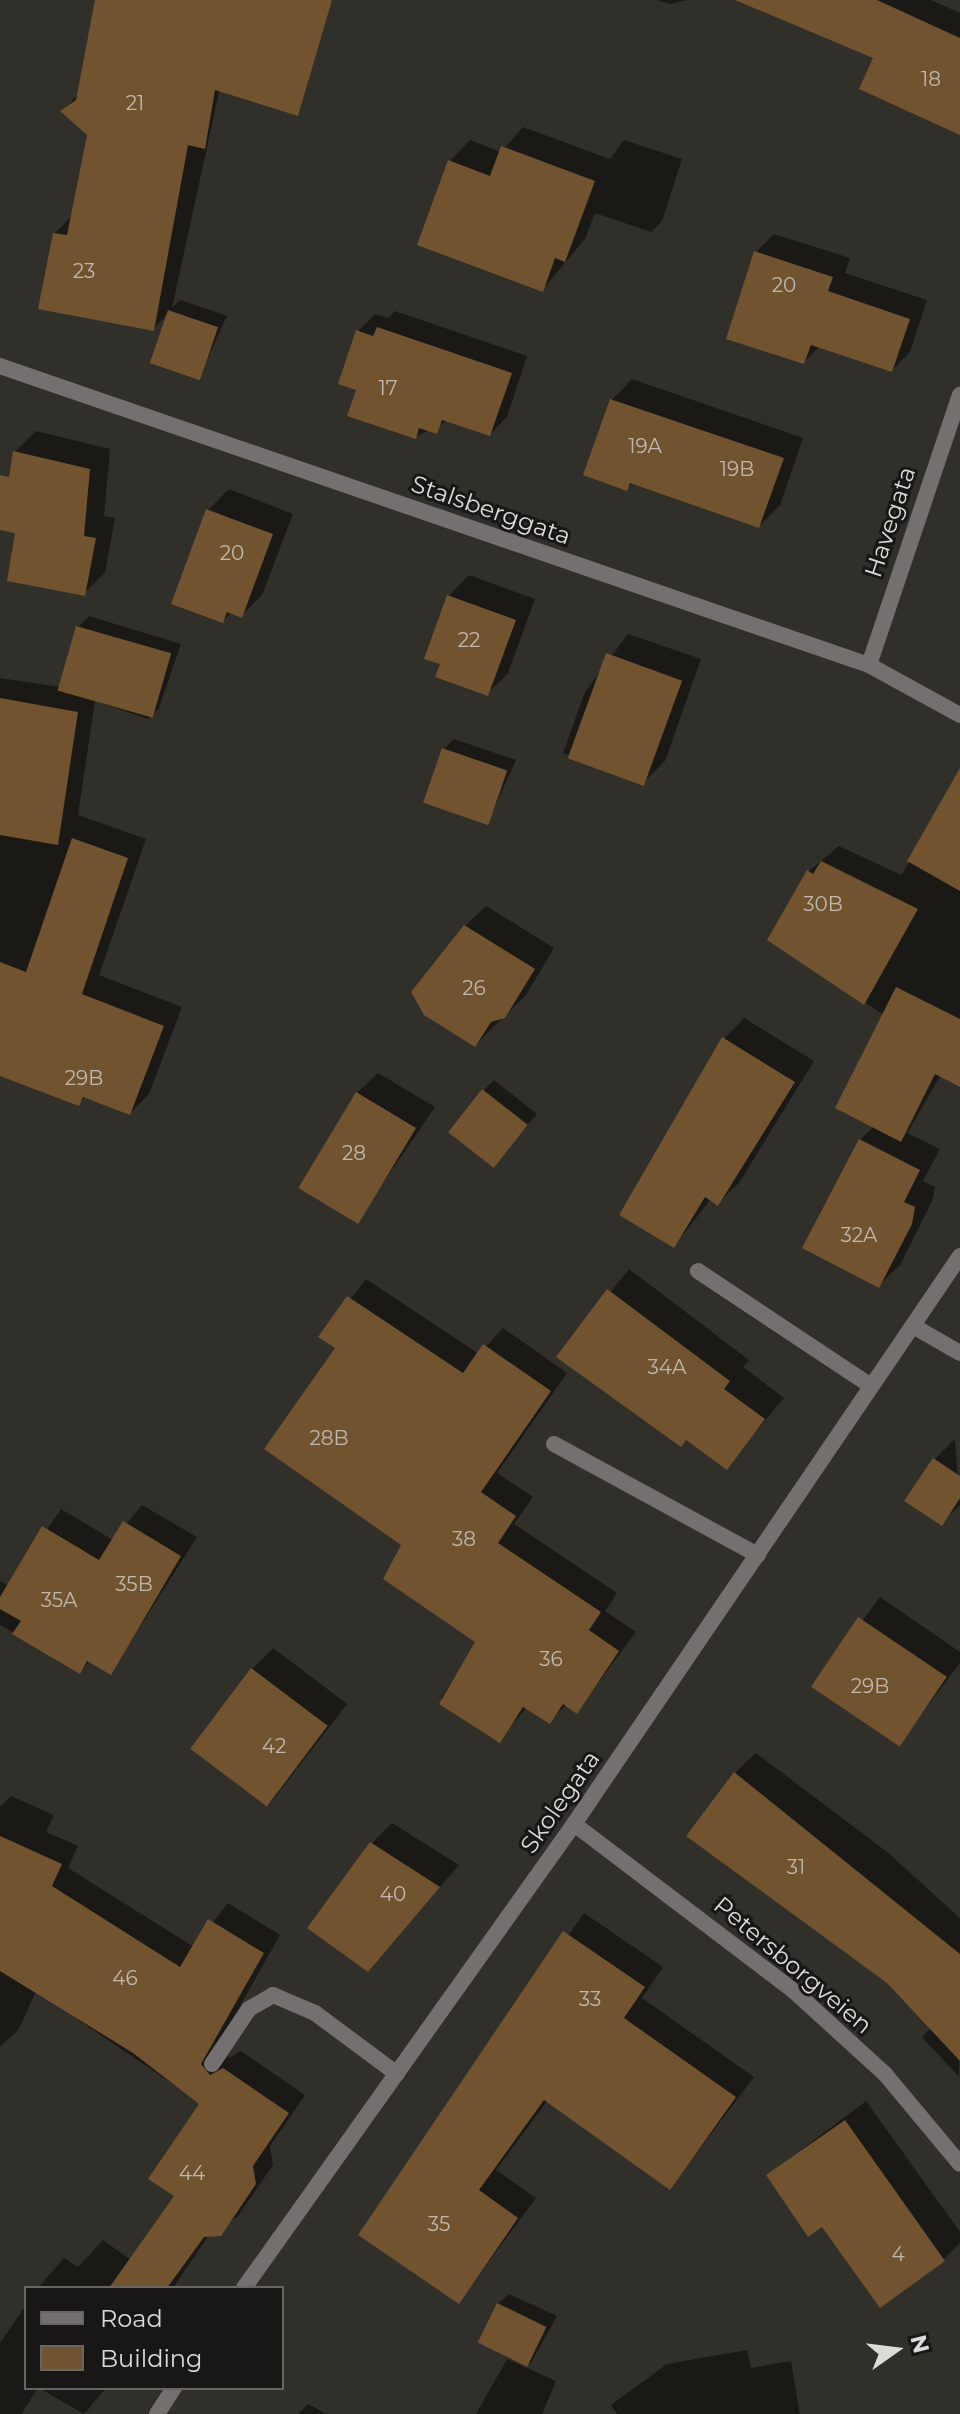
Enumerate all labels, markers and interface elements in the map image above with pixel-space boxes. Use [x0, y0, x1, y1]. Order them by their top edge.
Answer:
house number: 18 [921, 67, 941, 91]
house number: 21 [126, 91, 144, 115]
house number: 23 [73, 259, 95, 283]
house number: 20 [772, 273, 796, 297]
house number: 17 [379, 376, 397, 400]
house number: 19A [628, 434, 662, 458]
house number: 19B [720, 457, 754, 481]
street label: Havegata [859, 463, 921, 581]
street label: Stalsberggata [407, 469, 575, 551]
house number: 20 [220, 541, 244, 565]
house number: 22 [458, 628, 480, 652]
house number: 30B [803, 892, 843, 916]
house number: 26 [462, 976, 486, 1000]
house number: 29B [65, 1066, 103, 1090]
house number: 28 [342, 1141, 366, 1165]
house number: 32A [841, 1223, 877, 1247]
house number: 34A [648, 1355, 686, 1379]
house number: 28B [309, 1426, 349, 1450]
house number: 38 [452, 1527, 476, 1551]
house number: 35B [115, 1572, 153, 1596]
house number: 35A [41, 1588, 77, 1612]
house number: 36 [539, 1647, 563, 1671]
house number: 29B [851, 1674, 889, 1698]
house number: 42 [262, 1734, 286, 1758]
street label: Skolegata [514, 1745, 606, 1859]
house number: 31 [787, 1855, 805, 1879]
house number: 40 [380, 1882, 406, 1906]
street label: Petersborgveien [708, 1890, 878, 2040]
house number: 46 [112, 1966, 138, 1990]
house number: 33 [579, 1987, 601, 2011]
house number: 44 [179, 2161, 205, 2185]
house number: 35 [428, 2212, 450, 2236]
house number: 4 [891, 2242, 905, 2266]
legend [24, 2286, 284, 2390]
text: Road [100, 2304, 163, 2333]
north arrow [856, 2310, 936, 2390]
text: N [905, 2332, 935, 2356]
text: Building [100, 2344, 203, 2373]

